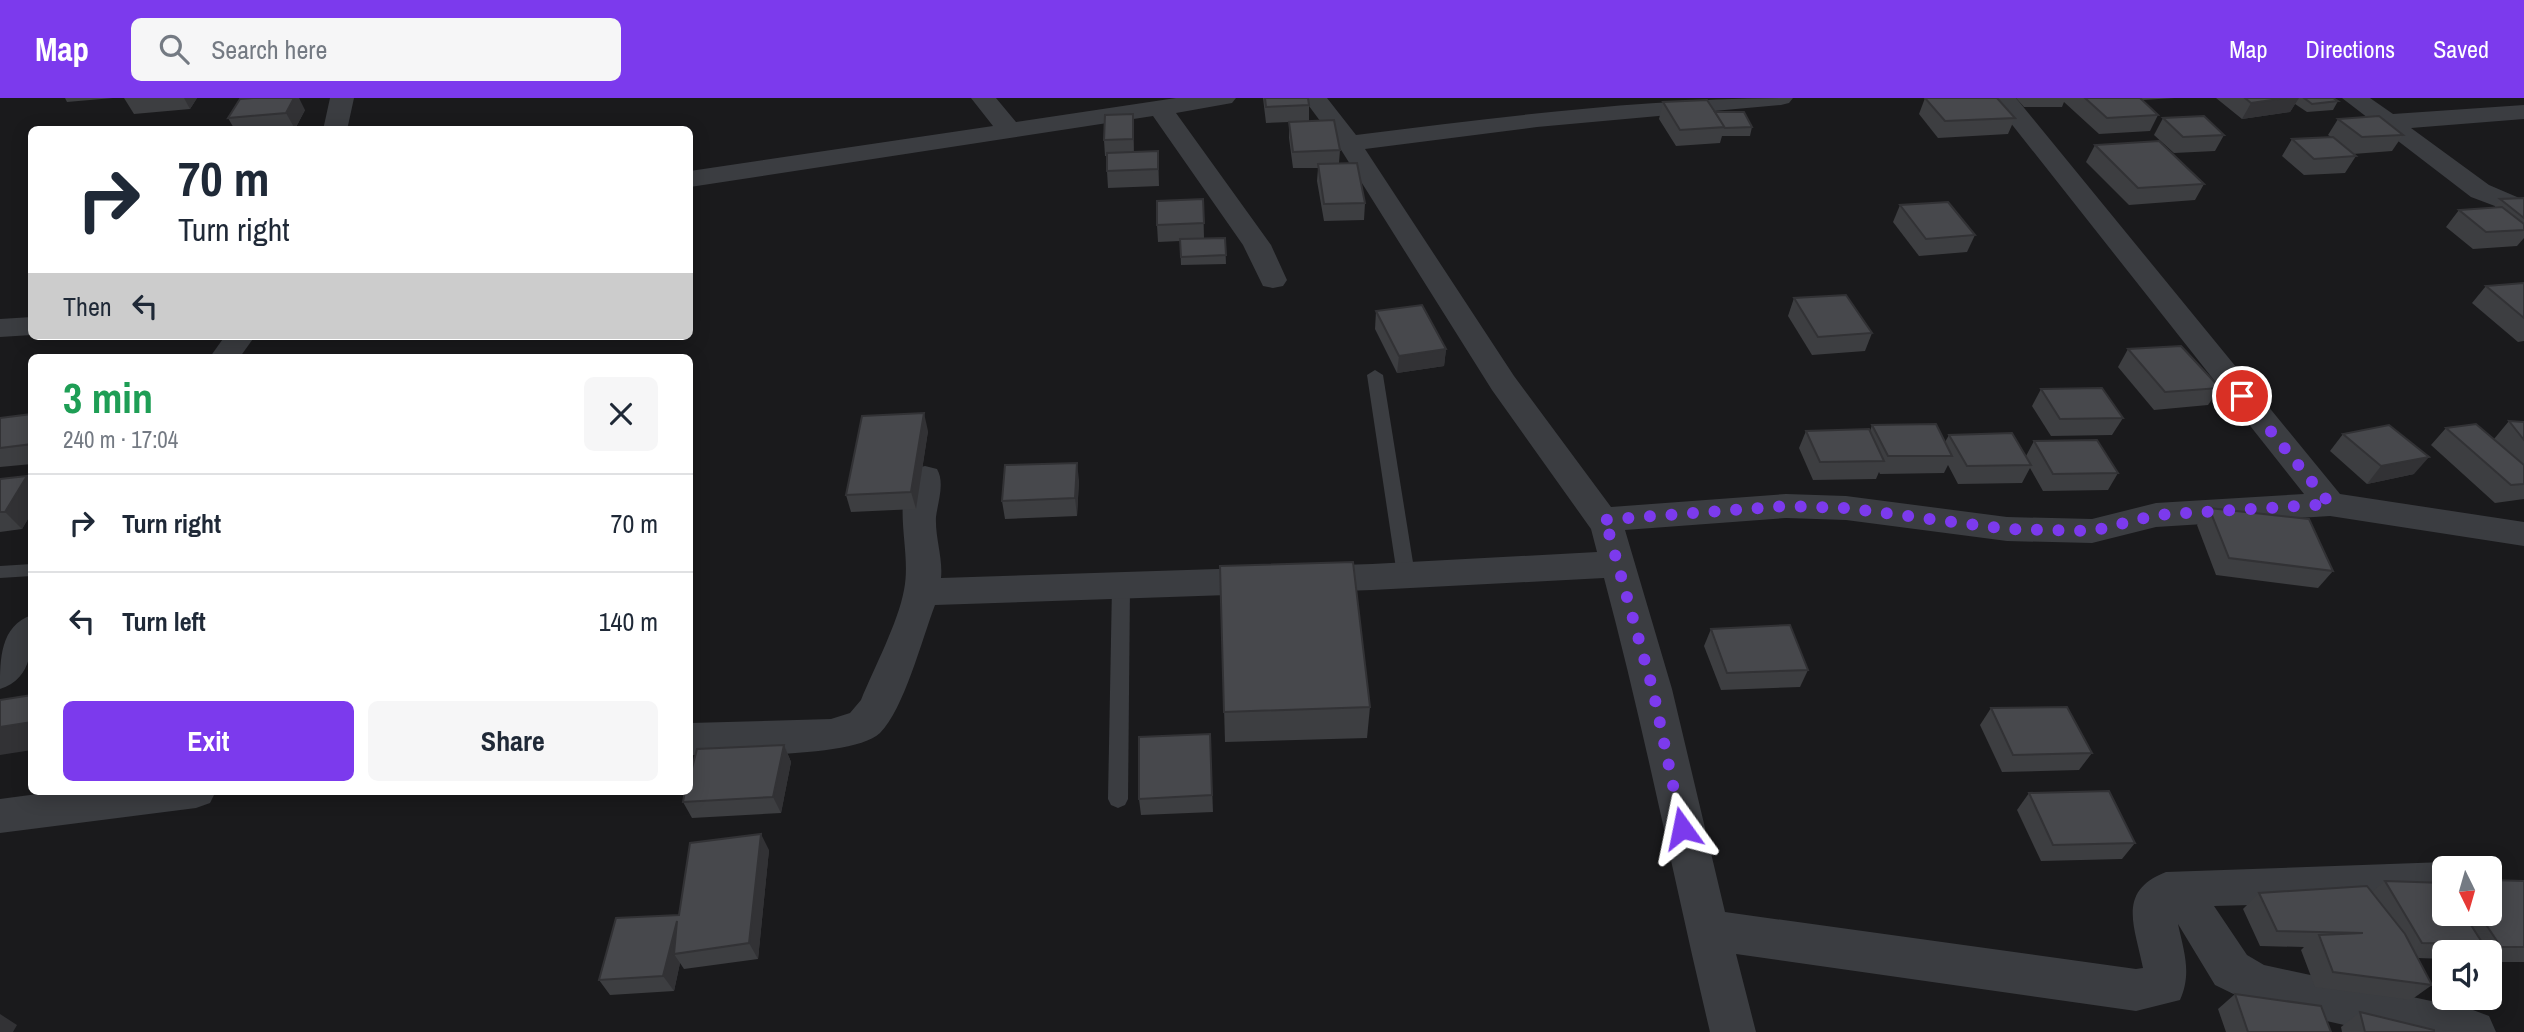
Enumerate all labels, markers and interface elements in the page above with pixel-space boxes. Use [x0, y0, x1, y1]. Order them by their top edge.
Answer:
search box [131, 18, 621, 81]
text: Map [35, 27, 89, 71]
icon: search [155, 30, 193, 68]
text: Search here [211, 32, 327, 67]
text: Map [2229, 33, 2267, 65]
text: Directions [2305, 33, 2395, 65]
text: Saved [2433, 33, 2489, 65]
text: 70 m [178, 145, 270, 211]
icon: right [63, 154, 154, 245]
text: Turn right [178, 208, 290, 251]
icon: left [126, 287, 164, 325]
text: Then [63, 289, 112, 324]
pin [2212, 366, 2272, 426]
text: 3 min [63, 370, 153, 426]
button: close [584, 377, 658, 451]
icon: arrive [2223, 377, 2261, 415]
text: 240 m · 17:04 [63, 424, 178, 455]
icon: right [63, 504, 101, 542]
text: Turn right [122, 506, 221, 541]
text: 70 m [611, 506, 658, 541]
icon: left [63, 602, 101, 640]
text: Turn left [122, 604, 206, 639]
text: 140 m [599, 604, 658, 639]
button: Exit [63, 701, 354, 781]
button: Share [368, 701, 658, 781]
position arrow [1645, 791, 1719, 865]
north arrow [2432, 856, 2502, 926]
map controls [2432, 856, 2502, 1010]
button: sound [2432, 940, 2502, 1010]

